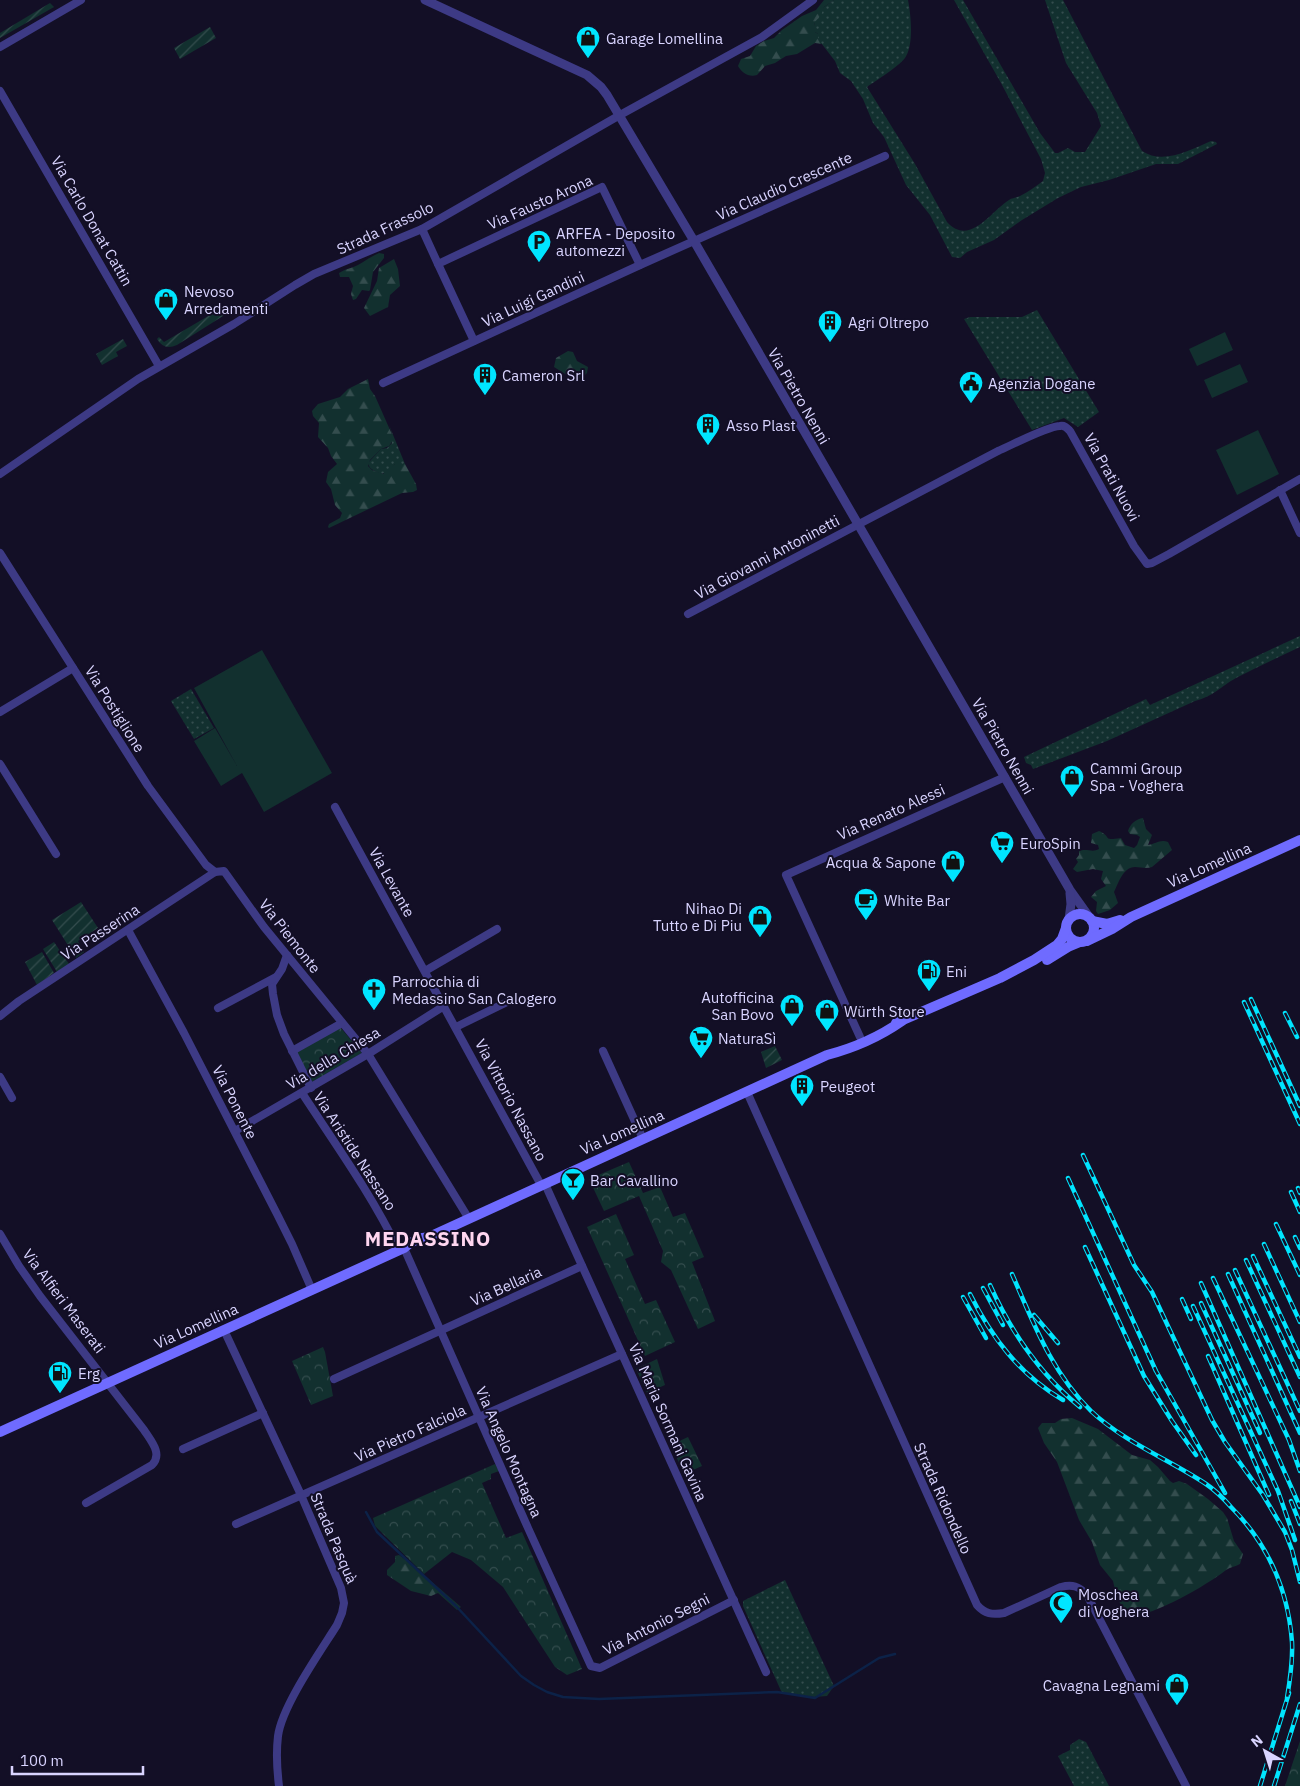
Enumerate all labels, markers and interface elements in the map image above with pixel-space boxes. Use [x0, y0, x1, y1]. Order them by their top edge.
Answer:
shop icon: Garage Lomellina [575, 25, 601, 59]
place label: Garage Lomellina [606, 29, 723, 48]
street label: Via Claudio Crescente [713, 147, 855, 225]
street label: Via Carlo Donat Cattin [47, 153, 137, 289]
street label: Via Fausto Arona [484, 170, 596, 234]
street label: Strada Frassolo [334, 197, 436, 259]
place label: ARFEA - Deposito automezzi [556, 224, 675, 260]
parking icon: ARFEA - Deposito automezzi [526, 229, 552, 263]
street label: Via Luigi Gandini [479, 267, 587, 331]
place label: Nevoso Arredamenti [184, 282, 268, 318]
shop icon: Nevoso Arredamenti [153, 287, 179, 321]
building icon: Agri Oltrepo [817, 309, 843, 343]
place label: Agri Oltrepo [848, 313, 929, 332]
street label: Via Pietro Nenni [764, 345, 834, 447]
building icon: Cameron Srl [472, 362, 498, 396]
place label: Cameron Srl [502, 366, 585, 385]
public building icon: Agenzia Dogane [958, 370, 984, 404]
place label: Agenzia Dogane [988, 374, 1096, 393]
building icon: Asso Plast [695, 412, 721, 446]
place label: Asso Plast [726, 416, 796, 435]
street label: Via Prati Nuovi [1080, 430, 1144, 524]
street label: Via Giovanni Antoninetti [691, 511, 843, 603]
street label: Via Postiglione [81, 662, 149, 756]
street label: Via Pietro Nenni [968, 695, 1038, 797]
place label: Cammi Group Spa - Voghera [1090, 759, 1184, 795]
shop icon: Cammi Group Spa - Voghera [1059, 764, 1085, 798]
street label: Via Renato Alessi [834, 780, 948, 844]
supermarket icon: EuroSpin [989, 830, 1015, 864]
place label: EuroSpin [1020, 834, 1081, 853]
street label: Via Lomellina [1164, 838, 1254, 892]
street label: Via Levante [365, 844, 419, 920]
shop icon: Acqua & Sapone [940, 849, 966, 883]
place label: Acqua & Sapone [826, 853, 936, 872]
cafe icon: White Bar [853, 887, 879, 921]
place label: White Bar [884, 891, 950, 910]
street label: Via Piemonte [255, 895, 325, 977]
place label: Nihao Di Tutto e Di Piu [653, 899, 742, 935]
street label: Via Passerina [57, 900, 143, 964]
shop icon: Nihao Di Tutto e Di Piu [747, 904, 773, 938]
fuel station icon: Eni [916, 958, 942, 992]
place label: Eni [946, 962, 967, 981]
place label: Parrocchia di Medassino San Calogero [392, 972, 556, 1008]
church icon: Parrocchia di Medassino San Calogero [361, 977, 387, 1011]
place label: Autofficina San Bovo [701, 988, 774, 1024]
shop icon: Autofficina San Bovo [779, 993, 805, 1027]
shop icon: Würth Store [814, 998, 840, 1032]
place label: Würth Store [844, 1002, 925, 1021]
street label: Via della Chiesa [283, 1023, 383, 1093]
supermarket icon: NaturaSì [688, 1025, 714, 1059]
place label: NaturaSì [718, 1029, 776, 1048]
street label: Via Vittorio Nassano [471, 1036, 551, 1164]
street label: Via Ponente [208, 1062, 262, 1142]
building icon: Peugeot [789, 1073, 815, 1107]
place label: Peugeot [820, 1077, 875, 1096]
street label: Via Aristide Nassano [309, 1088, 401, 1214]
street label: Via Lomellina [577, 1105, 667, 1159]
bar icon: Bar Cavallino [560, 1167, 586, 1201]
place label: Bar Cavallino [590, 1171, 678, 1190]
district label: MEDASSINO [365, 1225, 491, 1252]
street label: Via Alfieri Maserati [19, 1245, 109, 1357]
street label: Via Bellaria [467, 1262, 545, 1310]
street label: Via Lomellina [151, 1299, 241, 1353]
street label: Via Maria Sormani Gavina [625, 1340, 711, 1504]
fuel station icon: Erg [47, 1360, 73, 1394]
place label: Erg [78, 1364, 100, 1383]
street label: Via Angelo Montagna [472, 1384, 546, 1520]
street label: Via Pietro Falciola [351, 1400, 469, 1466]
street label: Strada Ridondello [910, 1439, 976, 1557]
street label: Strada Pasquà [306, 1490, 362, 1586]
place label: Moschea di Voghera [1078, 1585, 1149, 1621]
street label: Via Antonio Segni [599, 1589, 713, 1659]
mosque icon: Moschea di Voghera [1048, 1590, 1074, 1624]
shop icon: Cavagna Legnami [1164, 1672, 1190, 1706]
place label: Cavagna Legnami [1043, 1676, 1160, 1695]
north arrow [1240, 1726, 1290, 1776]
text: N [1247, 1731, 1266, 1751]
scale bar [12, 1744, 144, 1776]
text: 100 m [20, 1751, 64, 1770]

